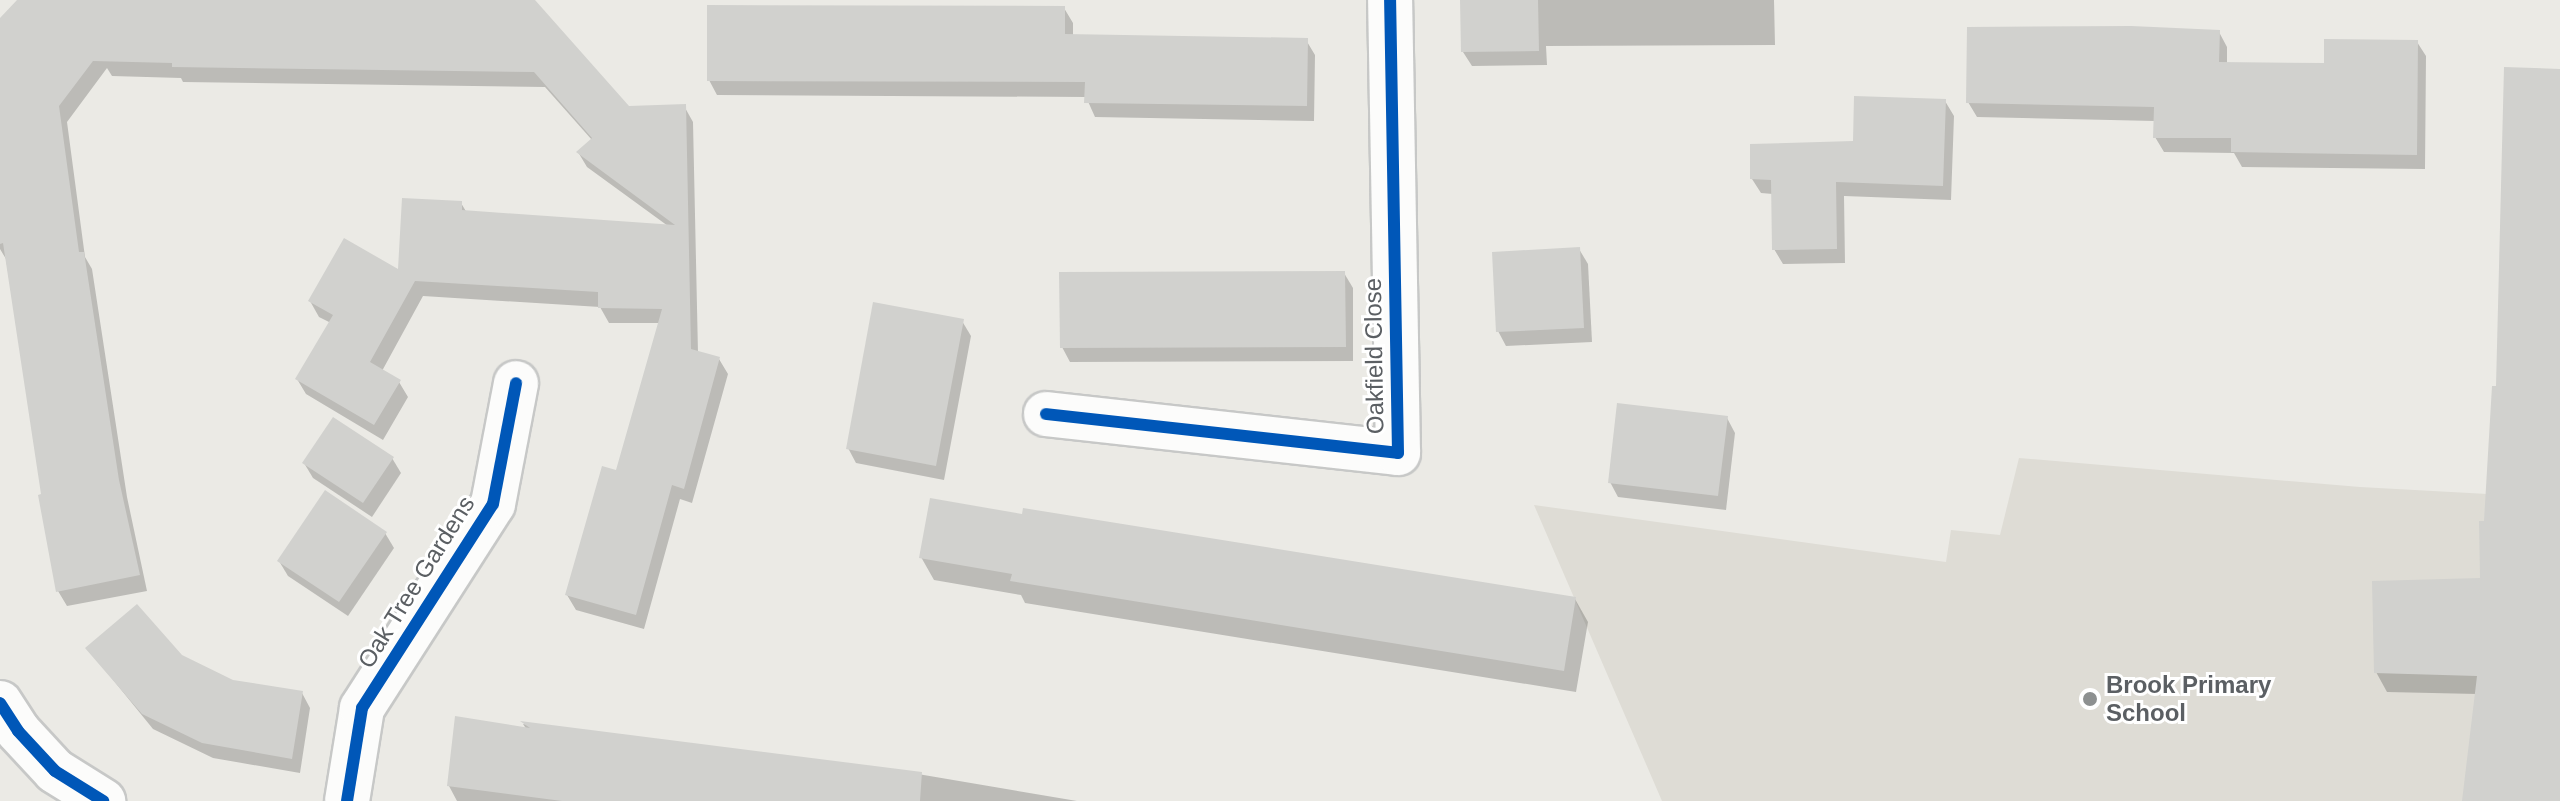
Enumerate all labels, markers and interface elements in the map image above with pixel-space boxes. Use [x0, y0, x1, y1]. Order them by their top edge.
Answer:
street label: Oakfield Close [1358, 278, 1390, 434]
street label: Oak Tree Gardens [351, 490, 481, 674]
place label: Brook Primary School [2106, 671, 2271, 727]
marker: Brook Primary School [2081, 690, 2099, 708]

